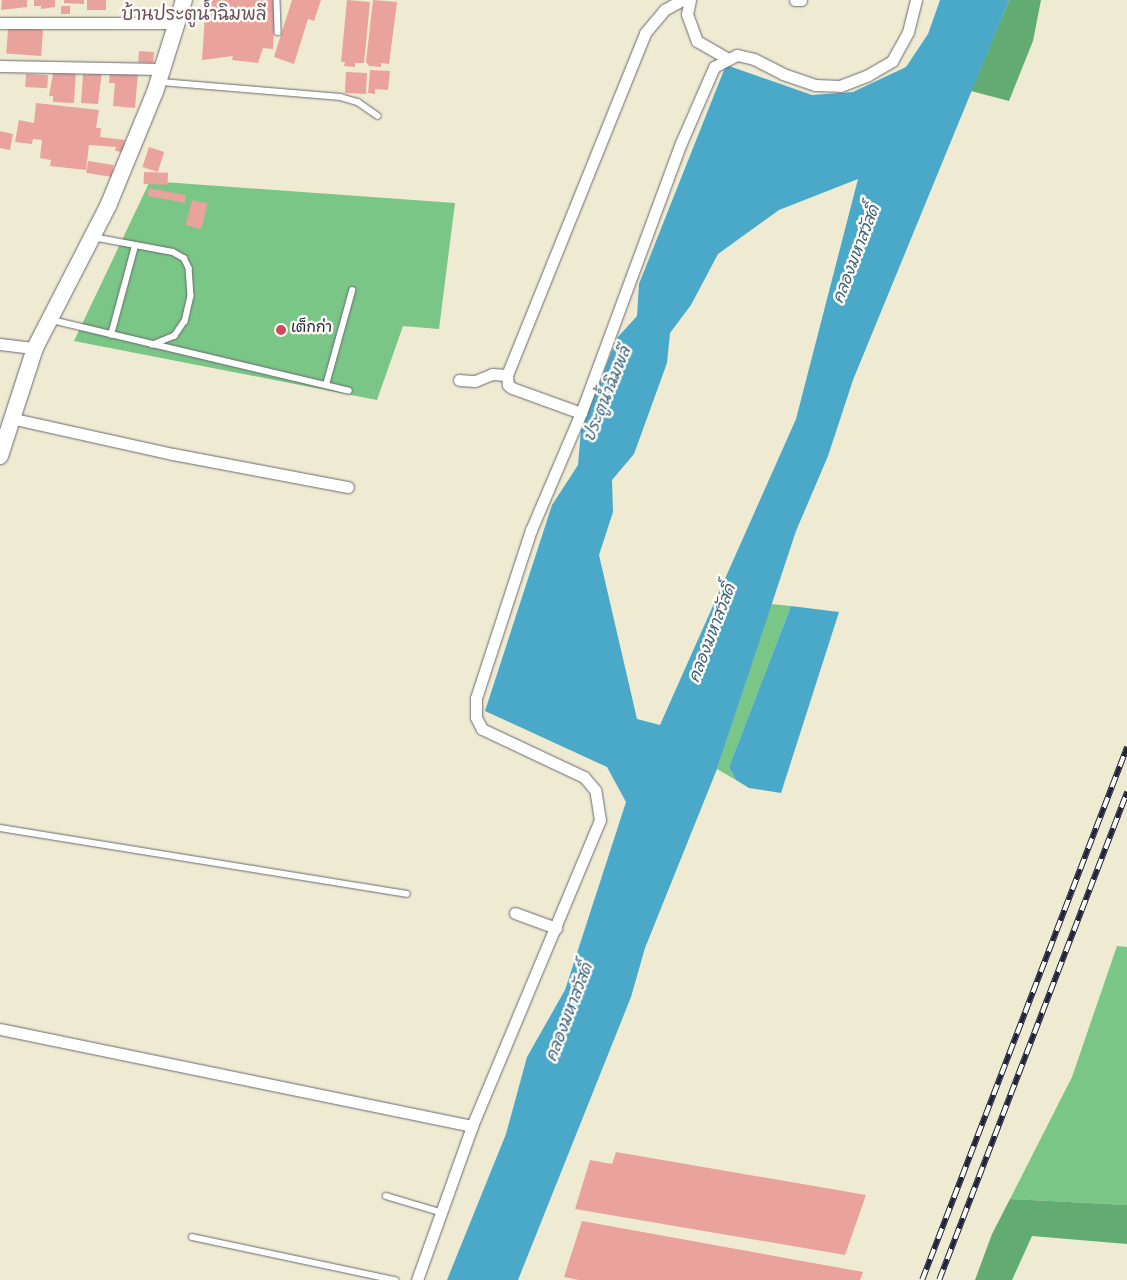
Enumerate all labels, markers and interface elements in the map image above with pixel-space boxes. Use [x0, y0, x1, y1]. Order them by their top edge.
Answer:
district label: บ้านประตูน้ำฉิมพลี [121, 6, 267, 28]
water label: คลองมหาสวัสดิ์ [830, 203, 886, 307]
place label: เต็กก่า [291, 321, 332, 339]
marker: เต็กก่า [275, 324, 287, 336]
water label: ประตูน้ำฉิมพลี [581, 345, 637, 445]
water label: คลองมหาสวัสดิ์ [686, 582, 742, 686]
water label: คลองมหาสวัสดิ์ [543, 961, 599, 1065]

